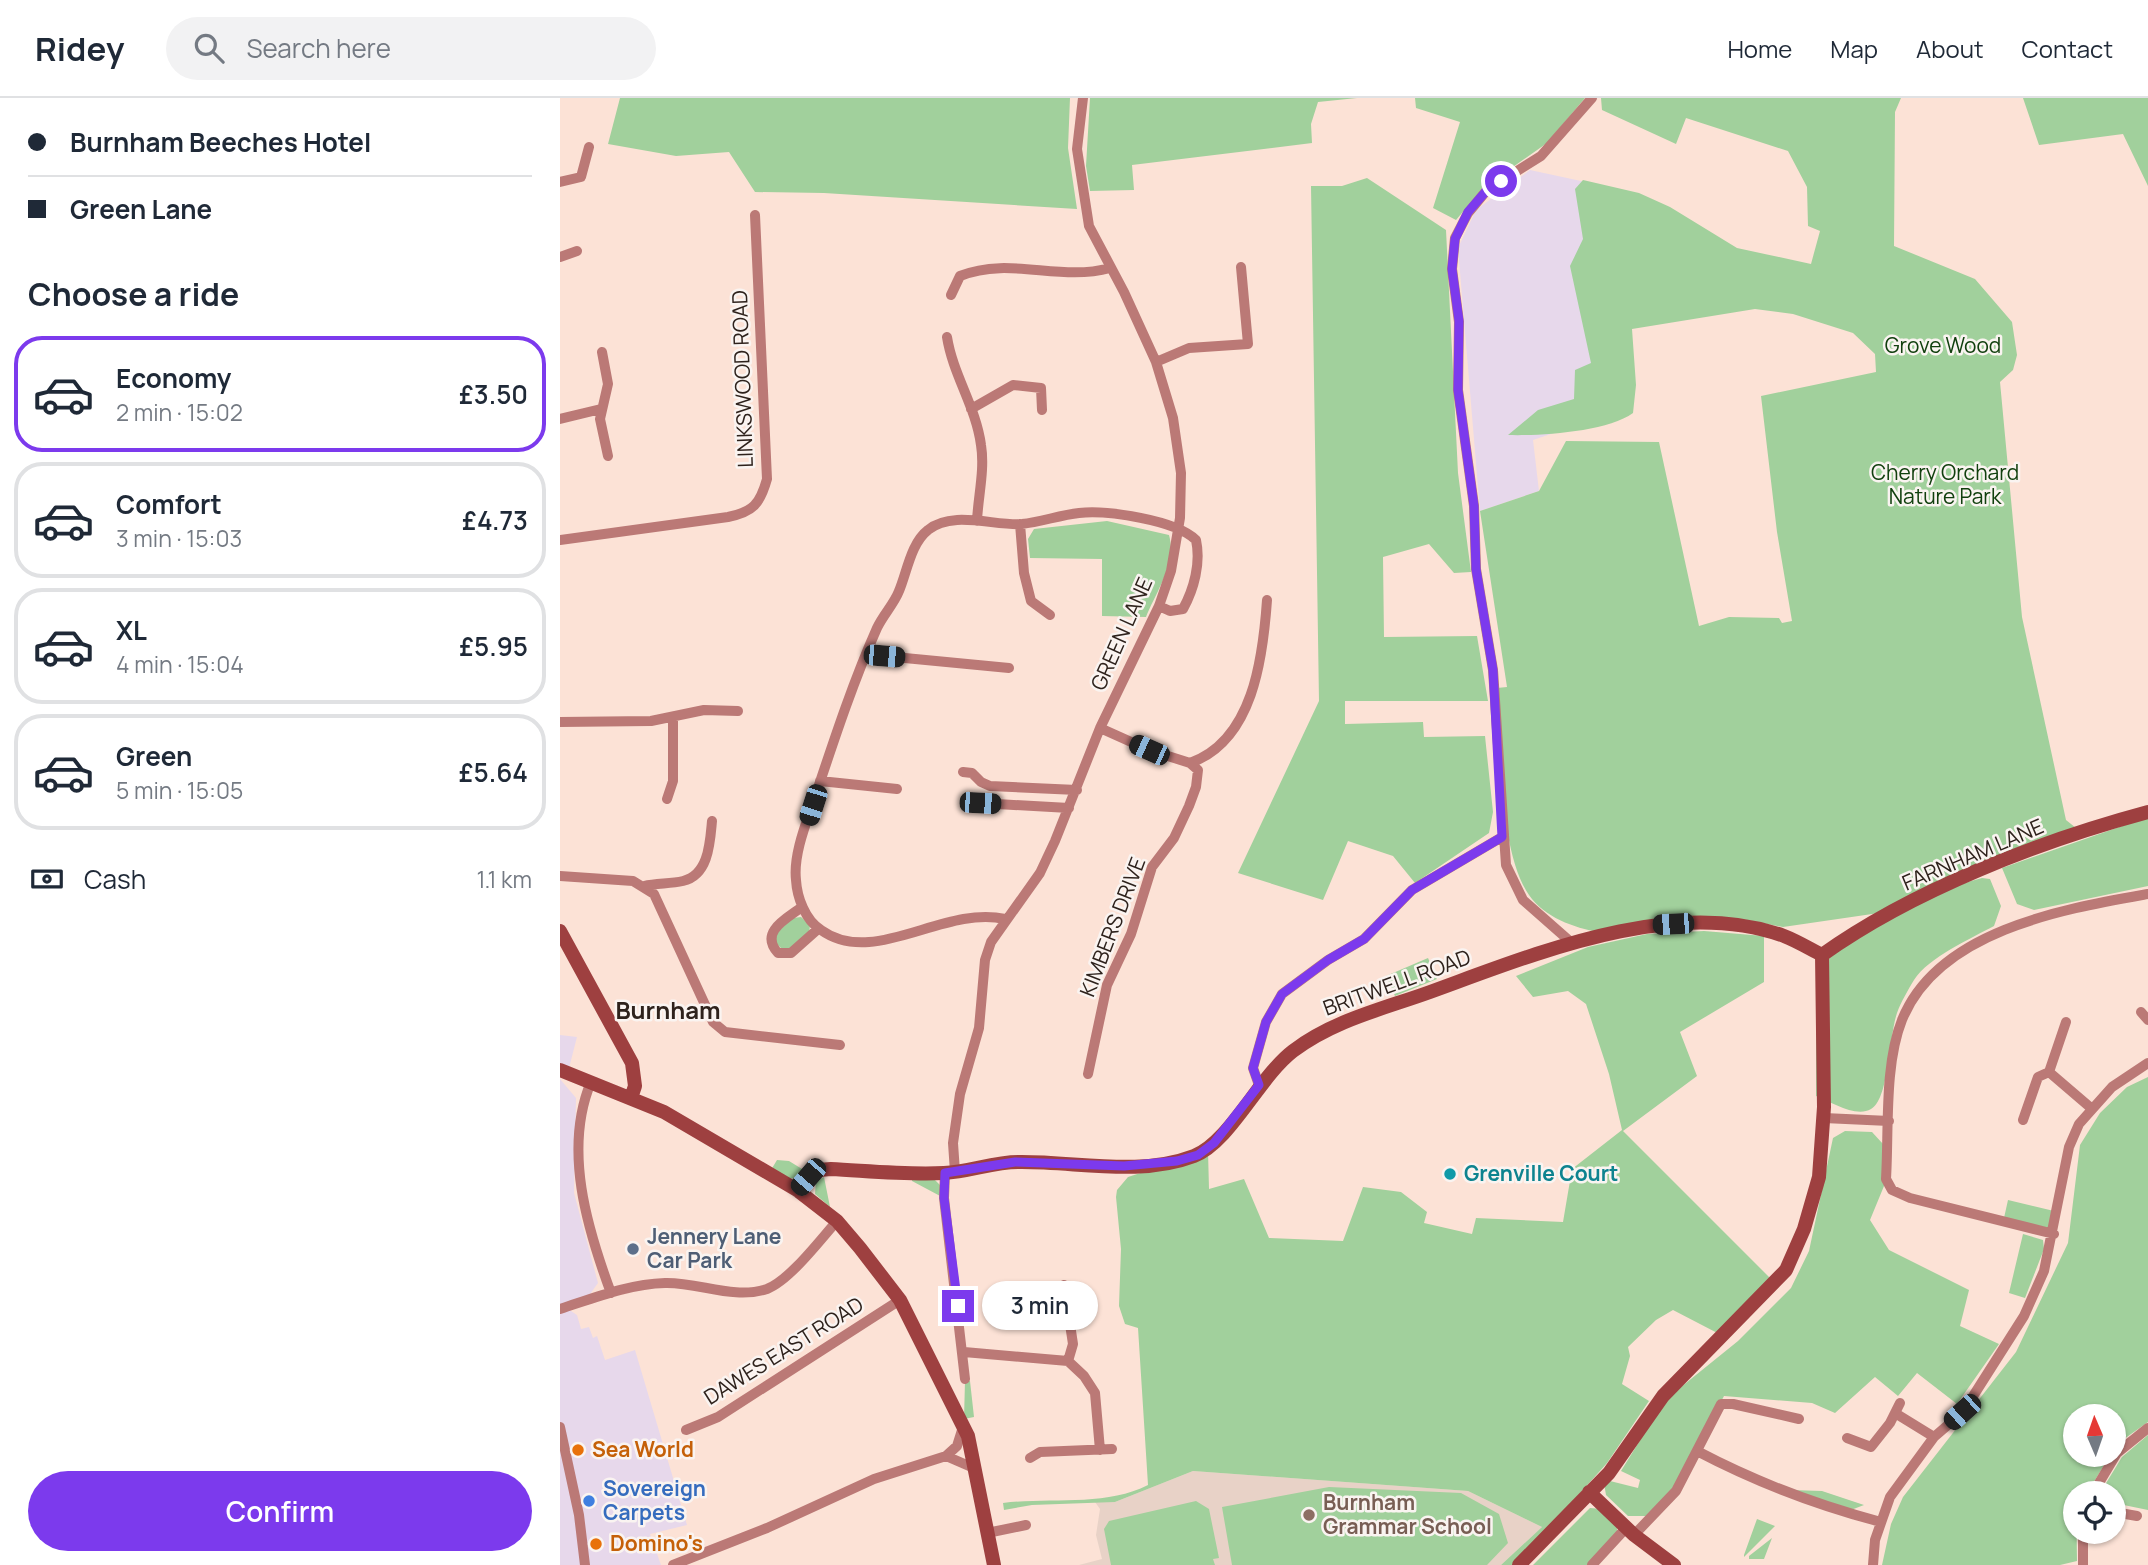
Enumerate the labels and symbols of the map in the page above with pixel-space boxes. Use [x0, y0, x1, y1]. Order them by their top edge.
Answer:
route start [1485, 165, 1517, 197]
street label: LINKSWOOD ROAD [725, 290, 759, 468]
park label: Grove Wood [1885, 331, 2001, 359]
park label: Cherry Orchard Nature Park [1871, 458, 2019, 510]
street label: GREEN LANE [1084, 573, 1158, 695]
car [863, 644, 906, 668]
car [1126, 732, 1173, 768]
car [797, 782, 830, 828]
car [959, 791, 1002, 815]
street label: FARNHAM LANE [1898, 812, 2048, 897]
street label: KIMBERS DRIVE [1073, 853, 1152, 1000]
car [1652, 912, 1695, 936]
street label: BRITWELL ROAD [1319, 942, 1474, 1022]
district label: Burnham [615, 993, 721, 1026]
car [787, 1154, 830, 1200]
place label: Grenville Court [1464, 1159, 1618, 1187]
marker: Grenville Court [1442, 1166, 1458, 1182]
place label: Jennery Lane Car Park [647, 1222, 781, 1274]
marker: Jennery Lane Car Park [625, 1241, 641, 1257]
callout: 3 min [982, 1282, 1098, 1330]
street label: DAWES EAST ROAD [698, 1290, 869, 1411]
route end [942, 1290, 974, 1322]
car [1940, 1390, 1985, 1434]
north arrow [2063, 1404, 2126, 1466]
place label: Sea World [592, 1435, 694, 1463]
marker: Sea World [570, 1442, 586, 1458]
place label: Sovereign Carpets [603, 1474, 706, 1526]
place label: Burnham Grammar School [1323, 1488, 1492, 1540]
marker: Sovereign Carpets [581, 1493, 597, 1509]
marker: Burnham Grammar School [1301, 1507, 1317, 1523]
place label: Domino's [610, 1529, 703, 1557]
marker: Domino's [588, 1536, 604, 1552]

